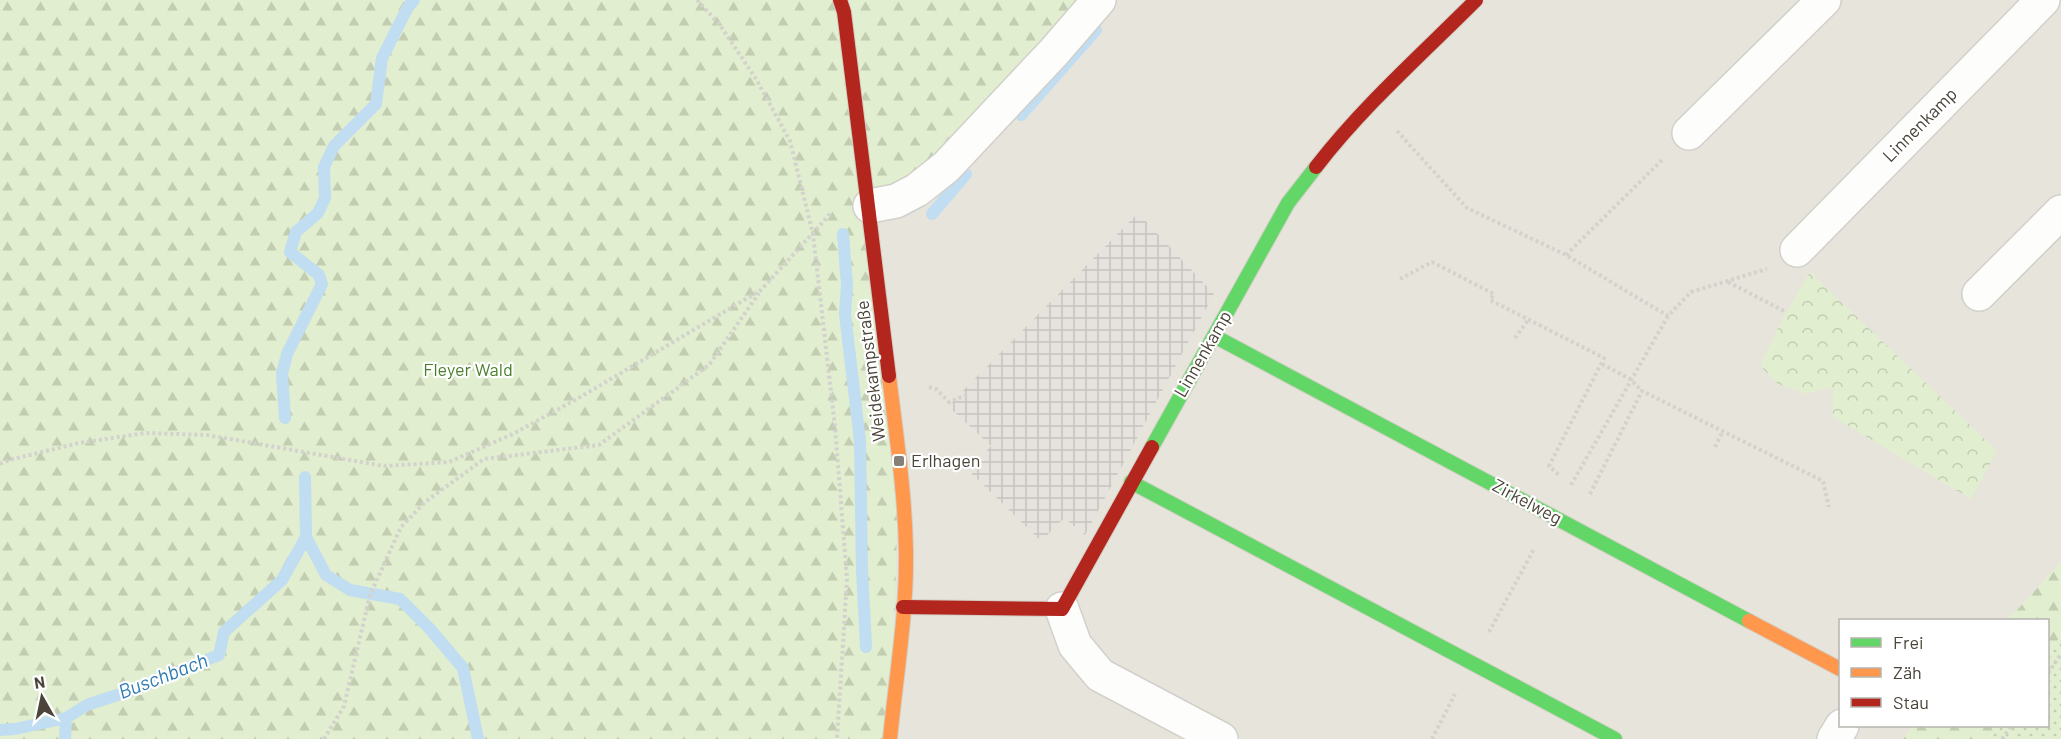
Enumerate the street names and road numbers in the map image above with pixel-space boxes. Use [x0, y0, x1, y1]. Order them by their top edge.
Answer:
street label: Linnenkamp [1877, 82, 1961, 166]
street label: Weidekampstraße [850, 299, 890, 443]
street label: Linnenkamp [1169, 306, 1236, 401]
street label: Zirkelweg [1489, 474, 1566, 529]

